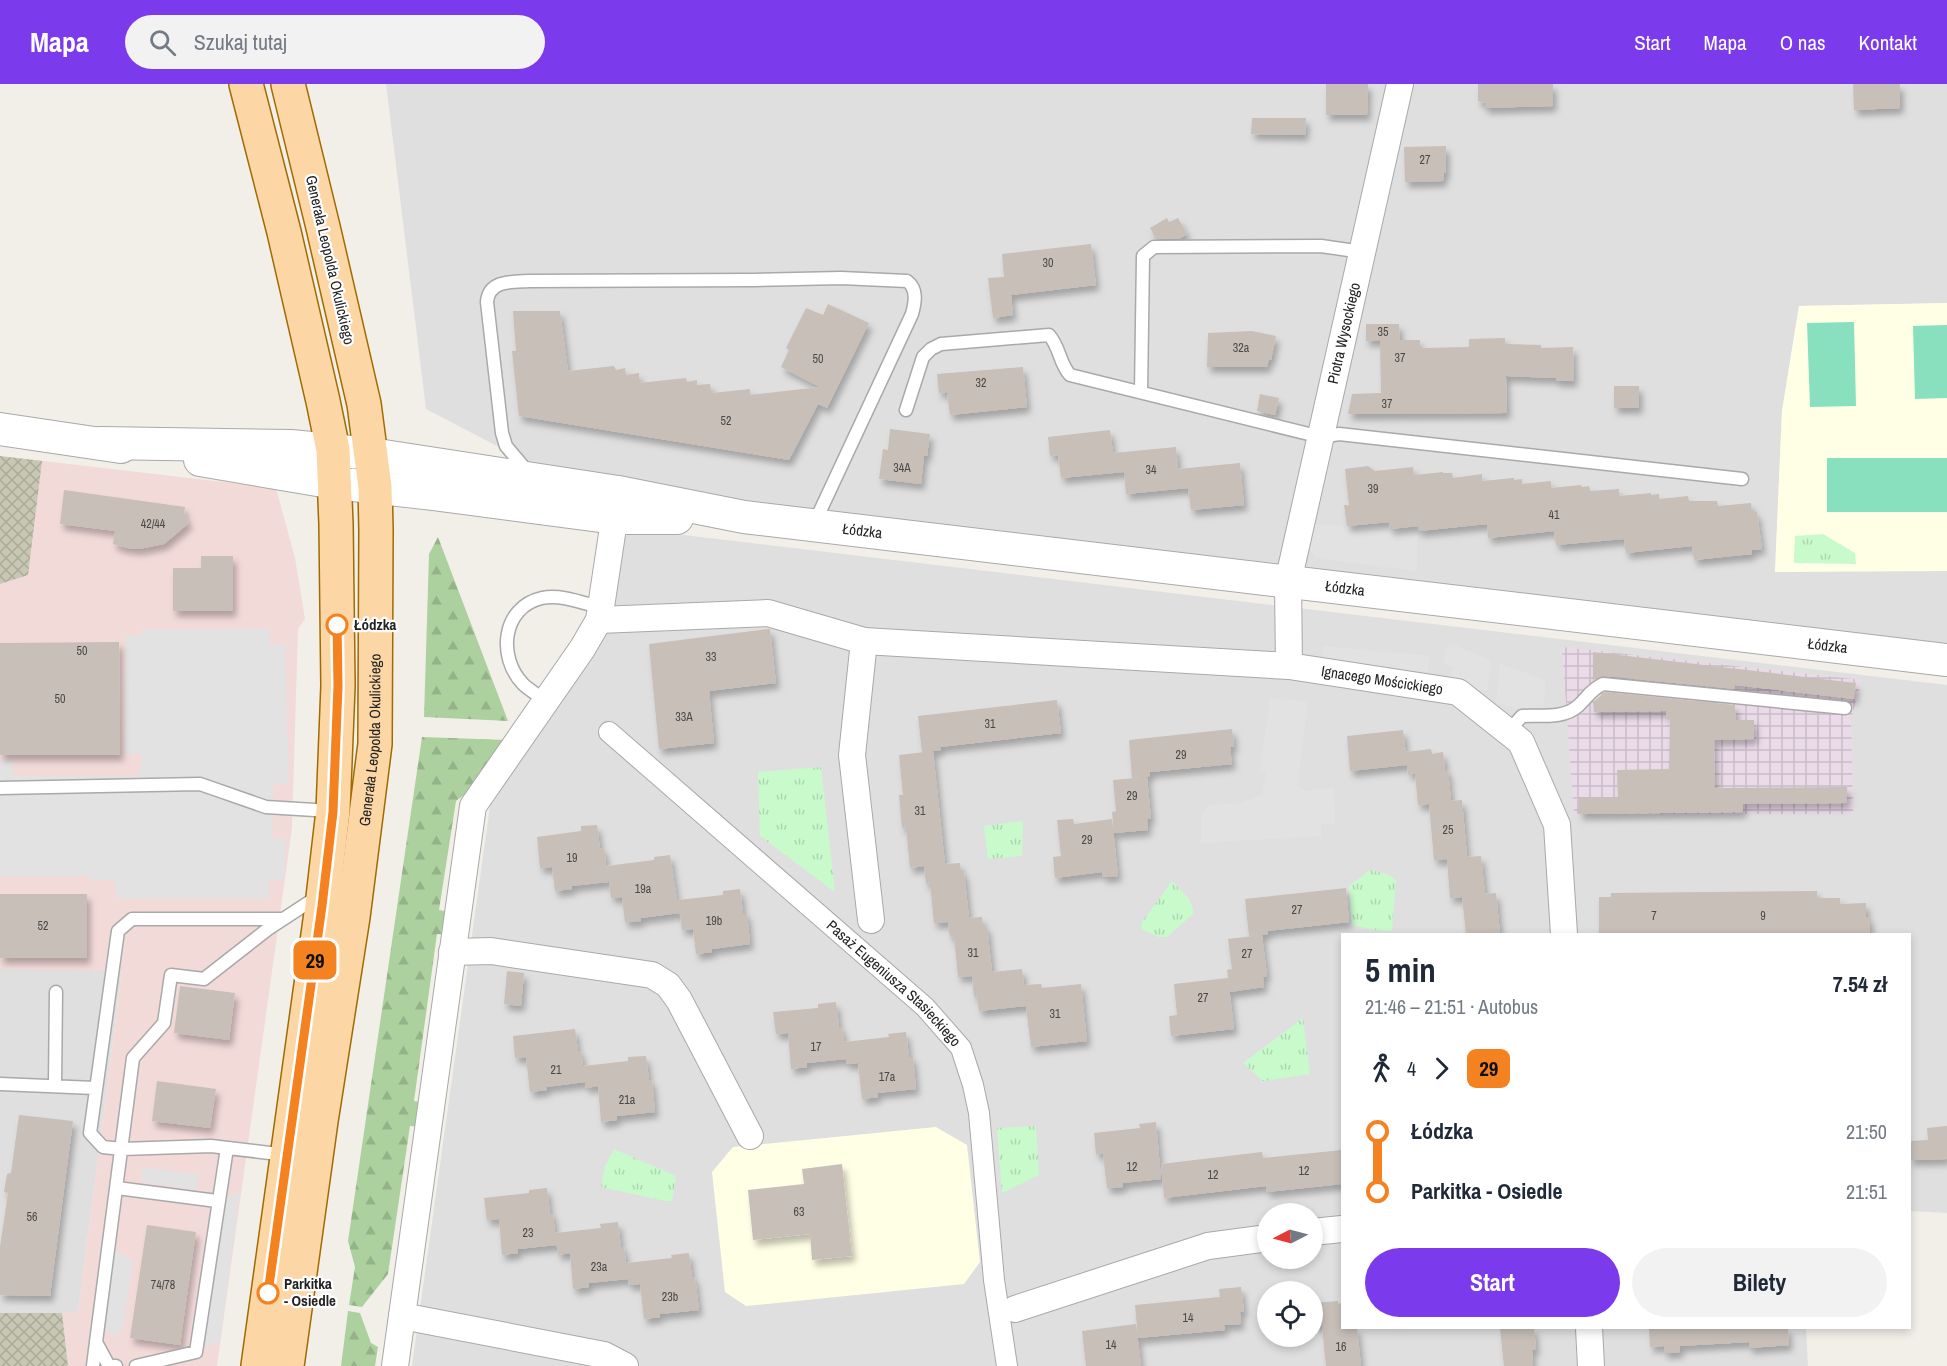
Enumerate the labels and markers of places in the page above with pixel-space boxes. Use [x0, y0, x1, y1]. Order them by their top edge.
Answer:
marker: Łódzka [326, 614, 348, 636]
place label: Łódzka [354, 614, 397, 635]
place label: Parkitka - Osiedle [284, 1273, 336, 1311]
marker: Parkitka - Osiedle [257, 1282, 279, 1304]

